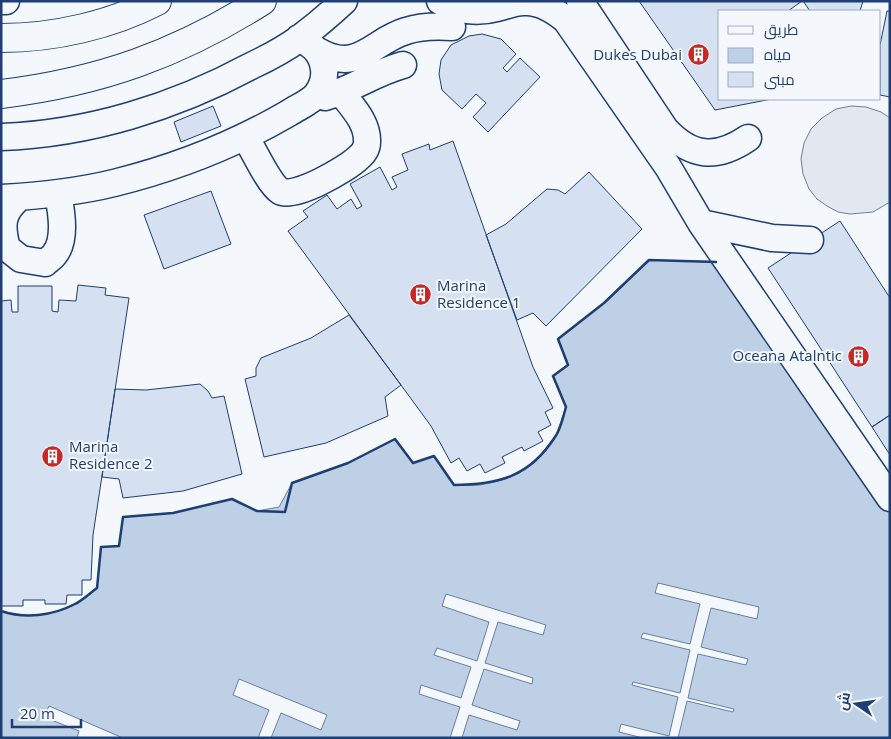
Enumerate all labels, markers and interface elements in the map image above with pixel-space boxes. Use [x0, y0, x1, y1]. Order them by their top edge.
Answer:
legend [718, 10, 881, 100]
text: طريق [764, 19, 798, 40]
building icon: Dukes Dubai [686, 43, 710, 67]
place label: Dukes Dubai [593, 44, 682, 64]
text: مياه [764, 44, 791, 64]
text: مبنى [764, 69, 795, 90]
place label: Marina Residence 1 [437, 275, 521, 312]
building icon: Marina Residence 1 [409, 283, 433, 307]
building icon: Oceana Atalntic [846, 344, 870, 368]
place label: Oceana Atalntic [732, 345, 842, 365]
place label: Marina Residence 2 [69, 436, 153, 473]
building icon: Marina Residence 2 [41, 444, 65, 468]
north arrow [831, 679, 881, 729]
text: ش [832, 690, 854, 712]
scale bar [12, 696, 81, 728]
text: 20 m [20, 703, 55, 723]

